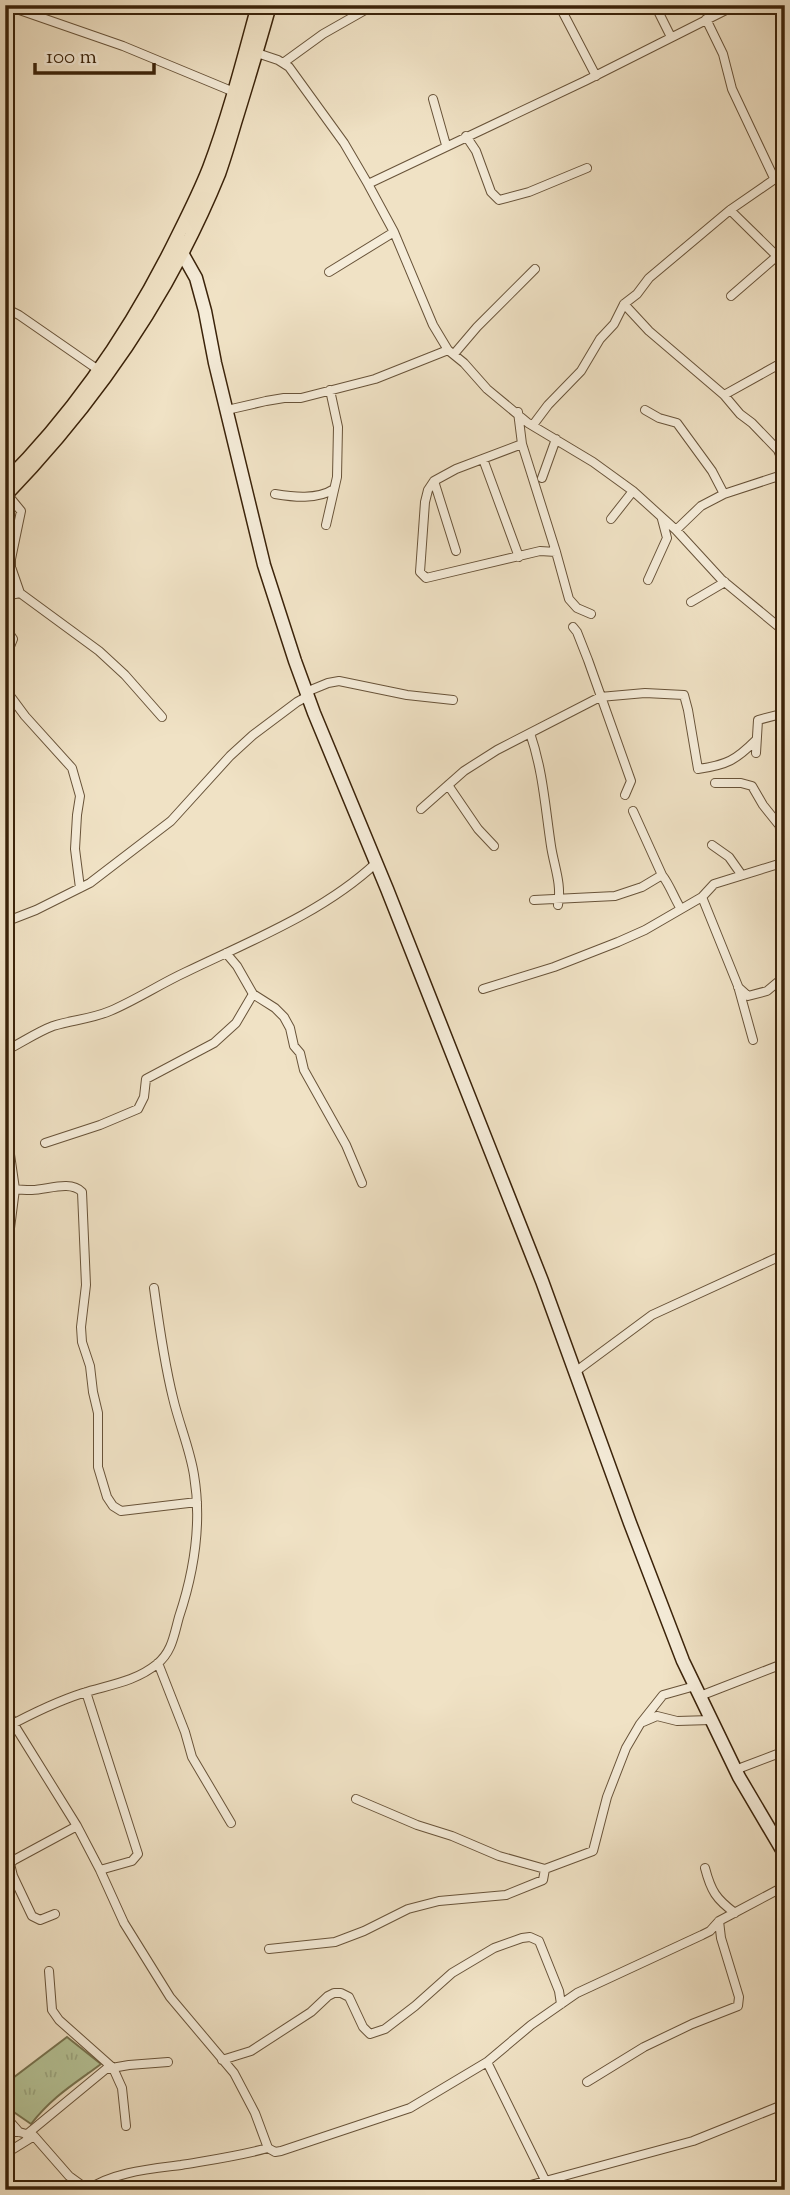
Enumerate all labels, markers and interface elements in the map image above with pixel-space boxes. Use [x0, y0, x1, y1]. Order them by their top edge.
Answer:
scale bar [35, 32, 154, 76]
text: 100 m [46, 43, 97, 73]

